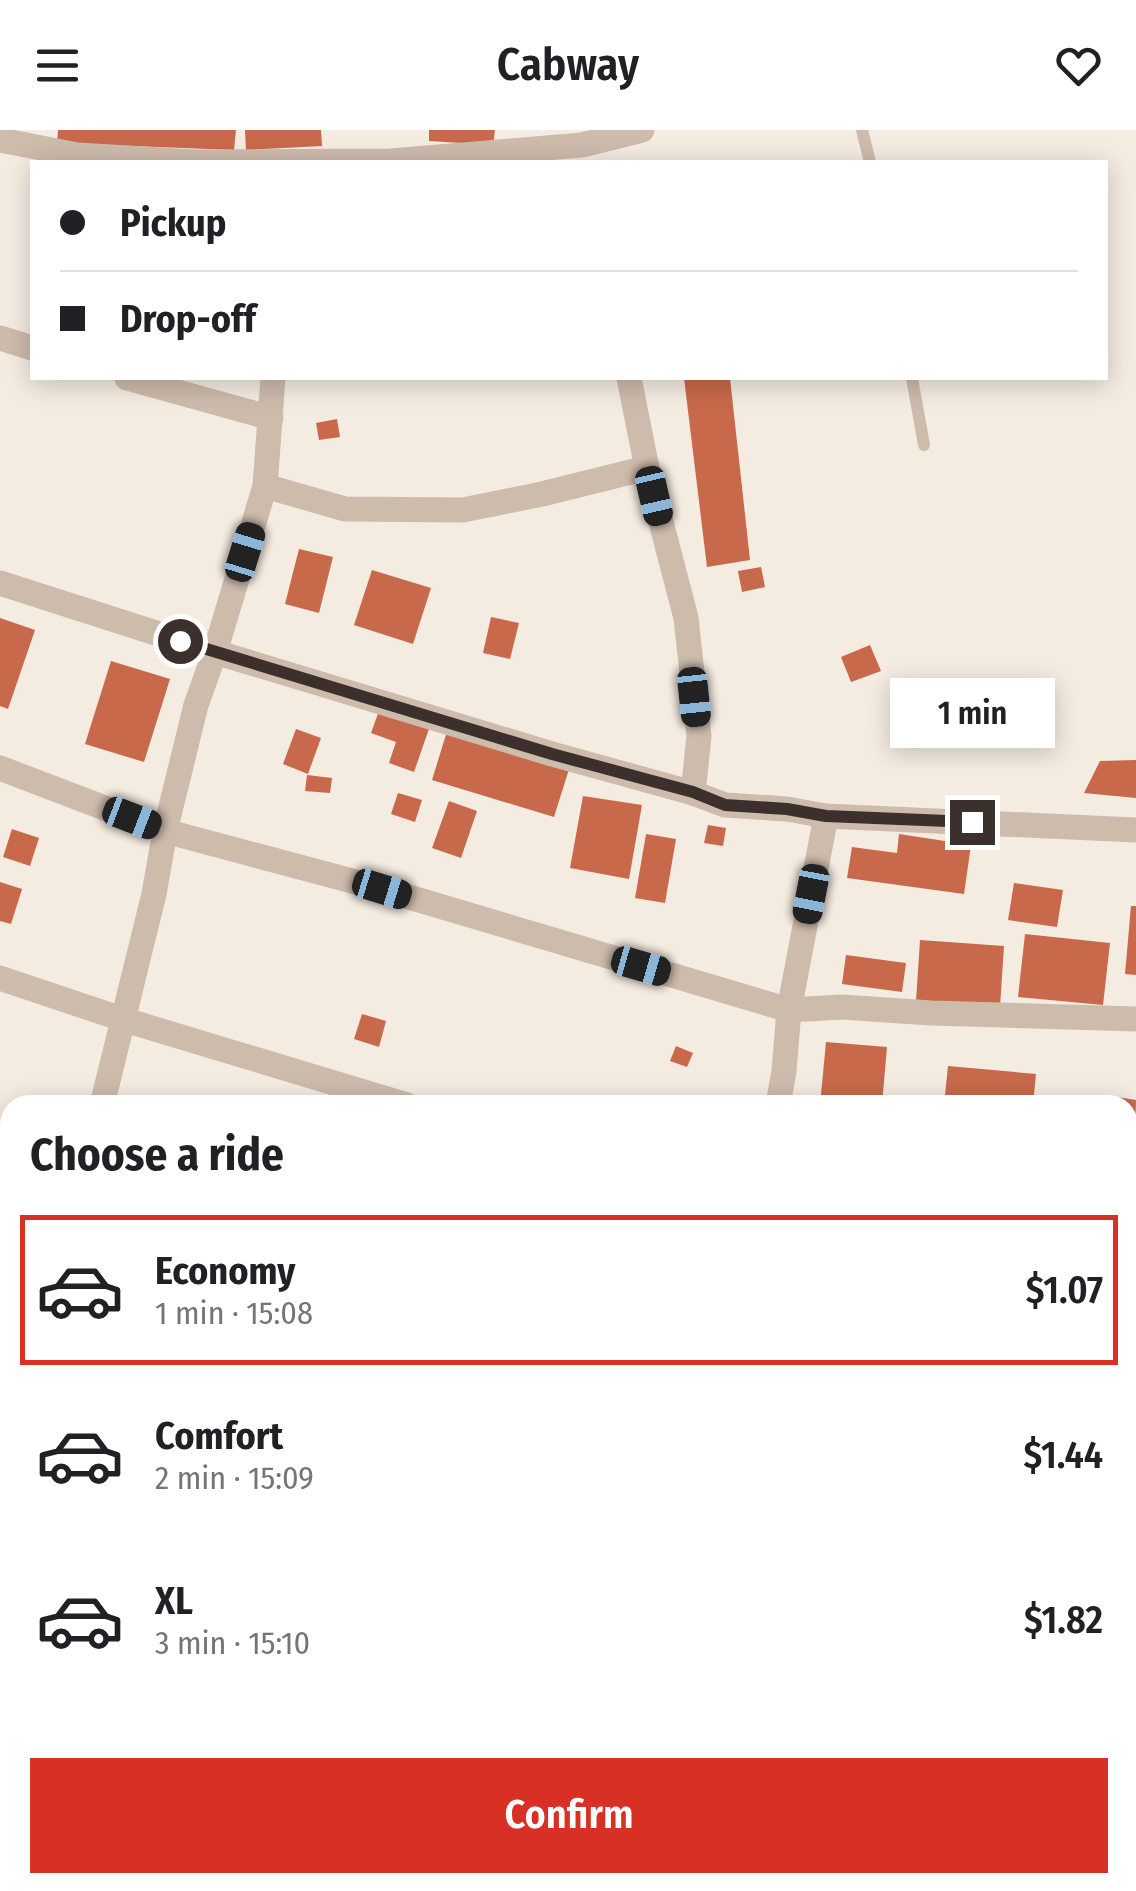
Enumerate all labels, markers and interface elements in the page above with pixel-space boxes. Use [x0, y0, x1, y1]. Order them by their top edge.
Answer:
icon: menu [30, 38, 85, 93]
text: Cabway [497, 38, 639, 92]
icon: heart [1051, 38, 1106, 93]
text: Pickup [120, 200, 226, 246]
text: Drop-off [120, 296, 256, 342]
car [633, 463, 675, 529]
car [222, 519, 268, 585]
route start [158, 619, 203, 664]
car [676, 666, 712, 728]
callout: 1 min [890, 677, 1054, 747]
text: 1 min [938, 694, 1007, 732]
car [99, 793, 165, 843]
route end [950, 800, 995, 845]
car [791, 862, 831, 926]
car [349, 866, 415, 912]
car [608, 943, 674, 989]
text: Choose a ride [30, 1128, 284, 1182]
icon: car [35, 1245, 125, 1335]
text: Economy [155, 1248, 295, 1294]
text: $1.07 [1026, 1267, 1103, 1313]
text: 1 min · 15:08 [155, 1294, 313, 1332]
icon: car [35, 1410, 125, 1500]
text: Comfort [155, 1413, 283, 1459]
text: $1.44 [1023, 1432, 1103, 1478]
text: 2 min · 15:09 [155, 1459, 314, 1497]
icon: car [35, 1575, 125, 1665]
text: XL [155, 1578, 193, 1624]
text: $1.82 [1024, 1597, 1103, 1643]
text: 3 min · 15:10 [155, 1624, 310, 1662]
button: Confirm [30, 1758, 1108, 1873]

